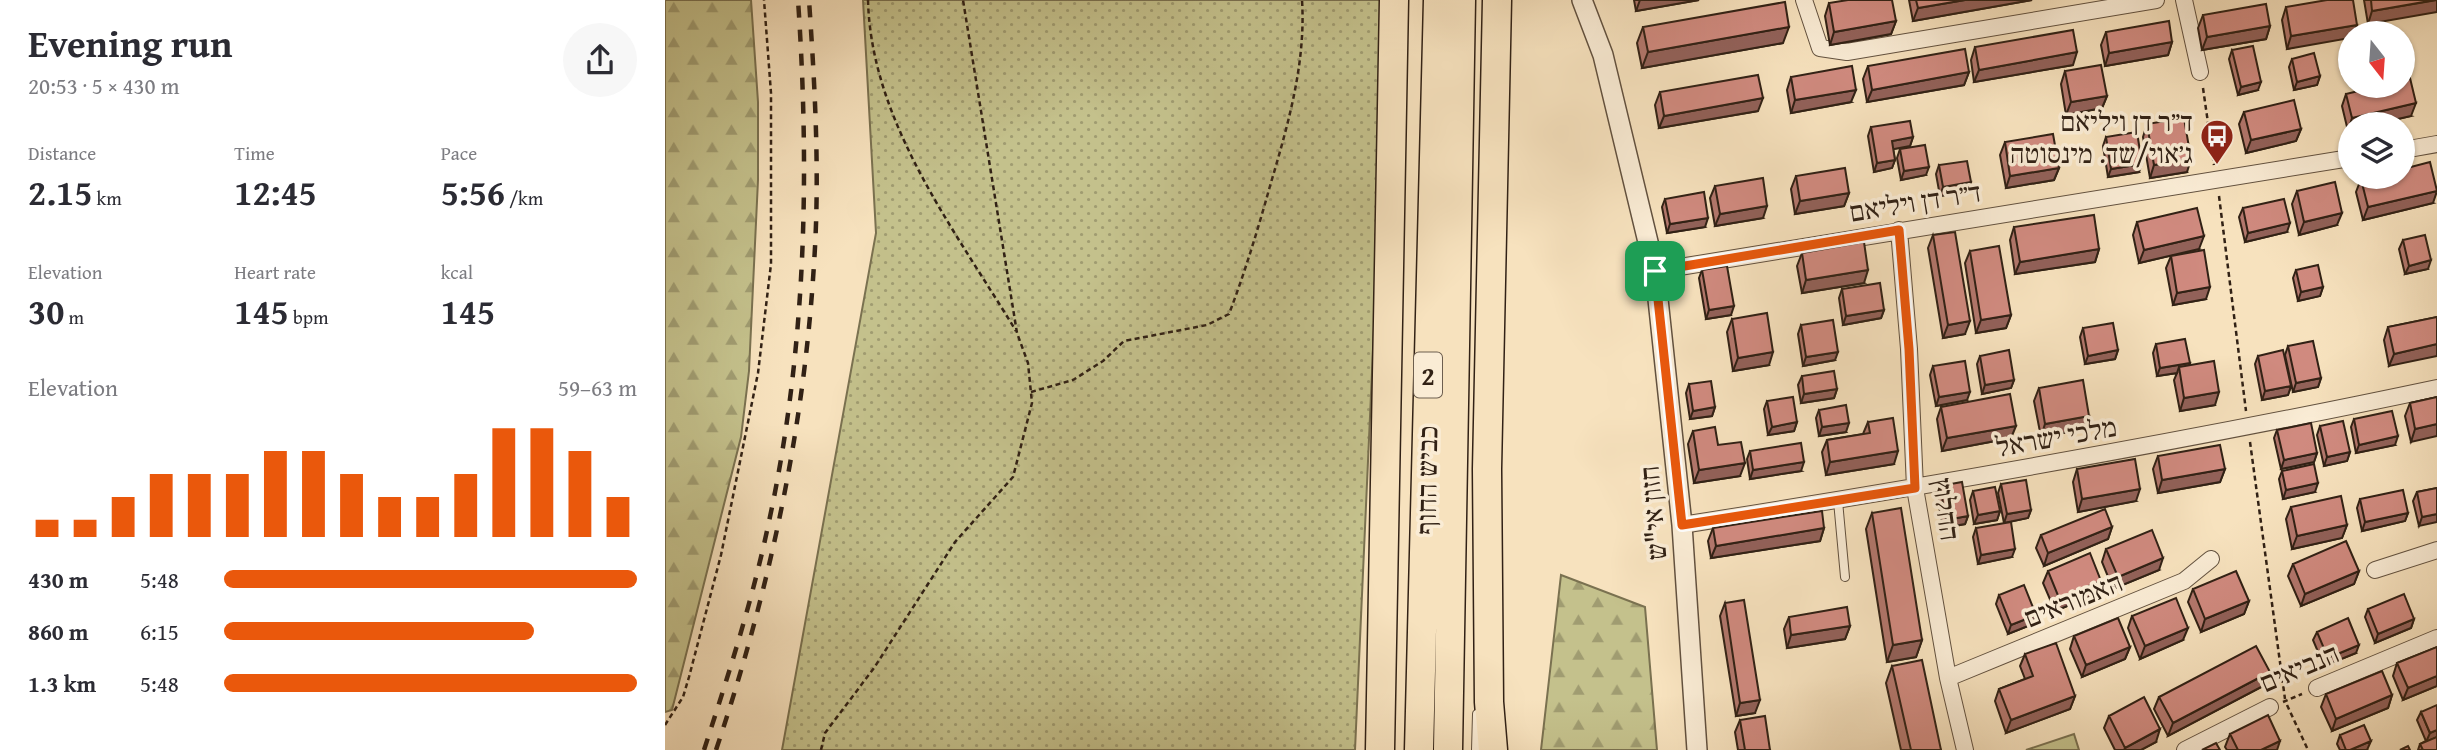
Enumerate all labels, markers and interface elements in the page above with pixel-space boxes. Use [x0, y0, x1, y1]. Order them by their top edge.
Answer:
text: Evening run [28, 15, 232, 71]
north arrow [2338, 21, 2415, 98]
map controls [2338, 21, 2415, 189]
button: share [563, 23, 637, 97]
text: 20:53 · 5 × 430 m [28, 69, 180, 102]
place label: ד״ר דן ויליאם ג׳אוי/שד. מינסוטה [2010, 100, 2193, 173]
button: layers [2338, 112, 2415, 189]
bus stop icon: ד״ר דן ויליאם ג׳אוי/שד. מינסוטה [2198, 117, 2236, 166]
text: Distance [28, 139, 96, 167]
text: Time [234, 139, 275, 167]
text: Pace [441, 139, 477, 167]
text: 2.15 [28, 167, 92, 218]
text: 12:45 [234, 167, 317, 218]
text: 5:56 [441, 167, 505, 218]
street label: ד״ר דן ויליאם [1846, 170, 1984, 232]
text: km [92, 184, 122, 212]
text: /km [505, 184, 543, 212]
pin [1625, 241, 1685, 301]
icon: arrive [1636, 252, 1674, 290]
text: Elevation [28, 258, 102, 286]
text: Heart rate [234, 258, 316, 286]
text: kcal [441, 258, 473, 286]
text: 30 [28, 286, 64, 337]
text: 145 [234, 286, 289, 337]
text: 145 [441, 286, 495, 337]
text: m [64, 303, 84, 331]
text: bpm [289, 303, 329, 331]
road number: 2 [1414, 352, 1442, 398]
text: Elevation [28, 371, 118, 404]
text: 59–63 m [558, 371, 637, 404]
street label: מלכי ישראל [1992, 405, 2120, 467]
street label: כביש החוף [1405, 425, 1447, 535]
street label: חזון אי"ש [1627, 464, 1677, 562]
street label: החלוץ [1922, 475, 1972, 543]
street label: האמוראים [2017, 561, 2129, 637]
text: 430 m [28, 563, 89, 596]
text: 5:48 [140, 563, 179, 596]
text: 860 m [28, 615, 89, 648]
text: 6:15 [140, 615, 179, 648]
street label: הנביאים [2253, 632, 2345, 702]
text: 1.3 km [28, 667, 96, 700]
text: 5:48 [140, 667, 179, 700]

